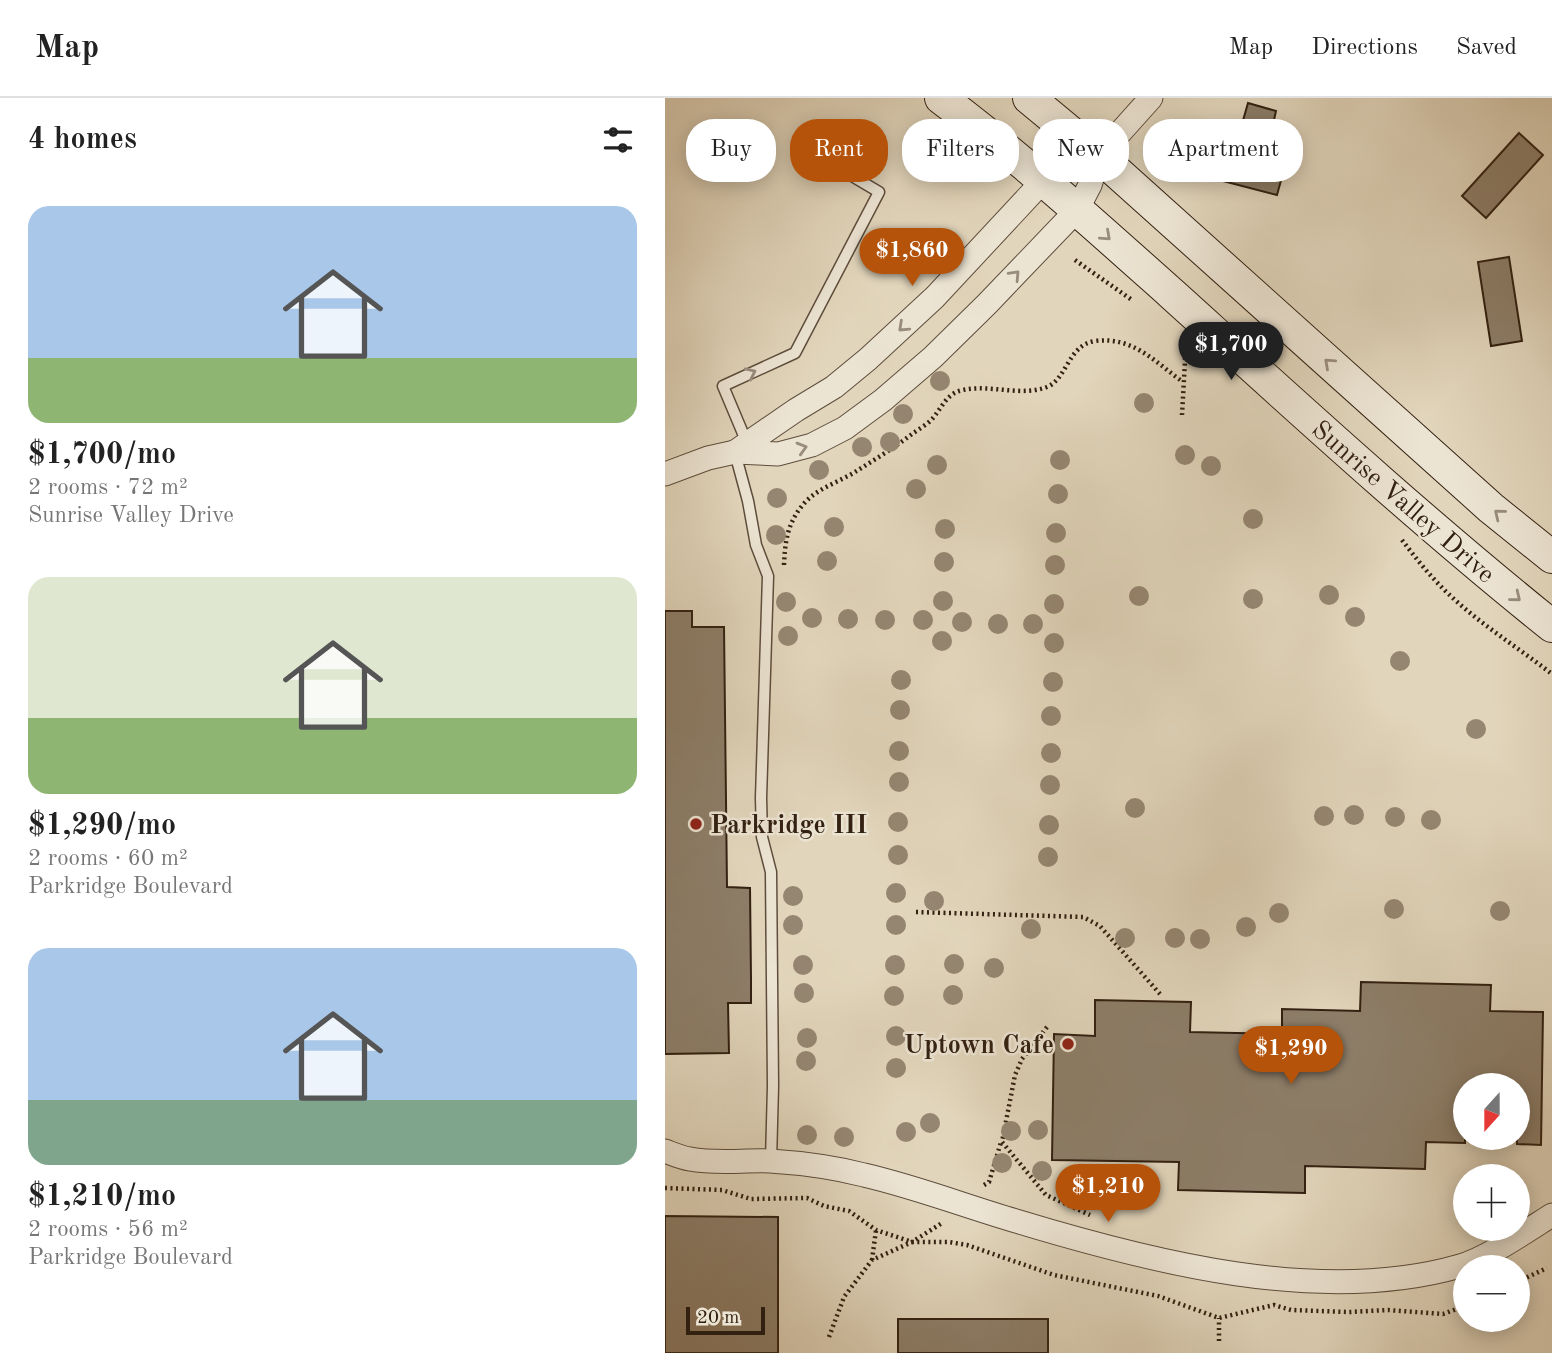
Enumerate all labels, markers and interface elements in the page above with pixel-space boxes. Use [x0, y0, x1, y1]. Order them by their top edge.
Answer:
text: Map [35, 32, 99, 65]
text: Map [1229, 36, 1273, 60]
text: Directions [1311, 36, 1418, 60]
text: Saved [1456, 36, 1517, 60]
chip: Buy [686, 119, 776, 182]
chip: Rent [790, 119, 888, 182]
chip: Filters [902, 119, 1019, 182]
chip: New [1033, 119, 1129, 182]
chip: Apartment [1143, 119, 1303, 182]
icon: filters [599, 121, 637, 159]
text: 4 homes [28, 125, 137, 155]
pin: $1,860 [855, 228, 969, 288]
one-way arrow [1098, 228, 1111, 240]
text: $1,860 [875, 239, 949, 262]
icon: home [270, 251, 396, 377]
one-way arrow [1006, 270, 1019, 283]
one-way arrow [898, 318, 911, 331]
pin: $1,700 [1174, 322, 1288, 382]
text: $1,700 [1194, 333, 1268, 356]
one-way arrow [1324, 359, 1337, 371]
one-way arrow [744, 367, 756, 381]
street label: Sunrise Valley Drive [1306, 416, 1499, 589]
text: $1,700/mo [28, 440, 176, 470]
one-way arrow [796, 441, 808, 456]
text: 2 rooms · 72 m² [28, 476, 188, 499]
text: Sunrise Valley Drive [28, 504, 234, 527]
one-way arrow [1495, 510, 1508, 522]
one-way arrow [1507, 589, 1520, 601]
icon: home [270, 622, 396, 748]
text: $1,290/mo [28, 811, 176, 841]
place label: Parkridge III [710, 813, 867, 839]
marker: Parkridge III [688, 816, 704, 832]
text: 2 rooms · 60 m² [28, 847, 188, 870]
text: Parkridge Boulevard [28, 875, 233, 898]
icon: home [270, 993, 396, 1119]
pin: $1,290 [1234, 1026, 1348, 1086]
place label: Uptown Cafe [903, 1033, 1054, 1059]
marker: Uptown Cafe [1060, 1036, 1076, 1052]
text: $1,290 [1254, 1037, 1328, 1060]
north arrow [1453, 1073, 1529, 1150]
map controls [1453, 1073, 1530, 1332]
pin: $1,210 [1051, 1164, 1165, 1224]
button: + [1453, 1164, 1530, 1241]
text: $1,210 [1071, 1175, 1145, 1198]
text: $1,210/mo [28, 1182, 176, 1212]
text: 2 rooms · 56 m² [28, 1218, 188, 1241]
text: Parkridge Boulevard [28, 1246, 233, 1269]
button: − [1453, 1255, 1530, 1332]
scale bar [686, 1304, 765, 1336]
text: 20 m [697, 1309, 739, 1328]

